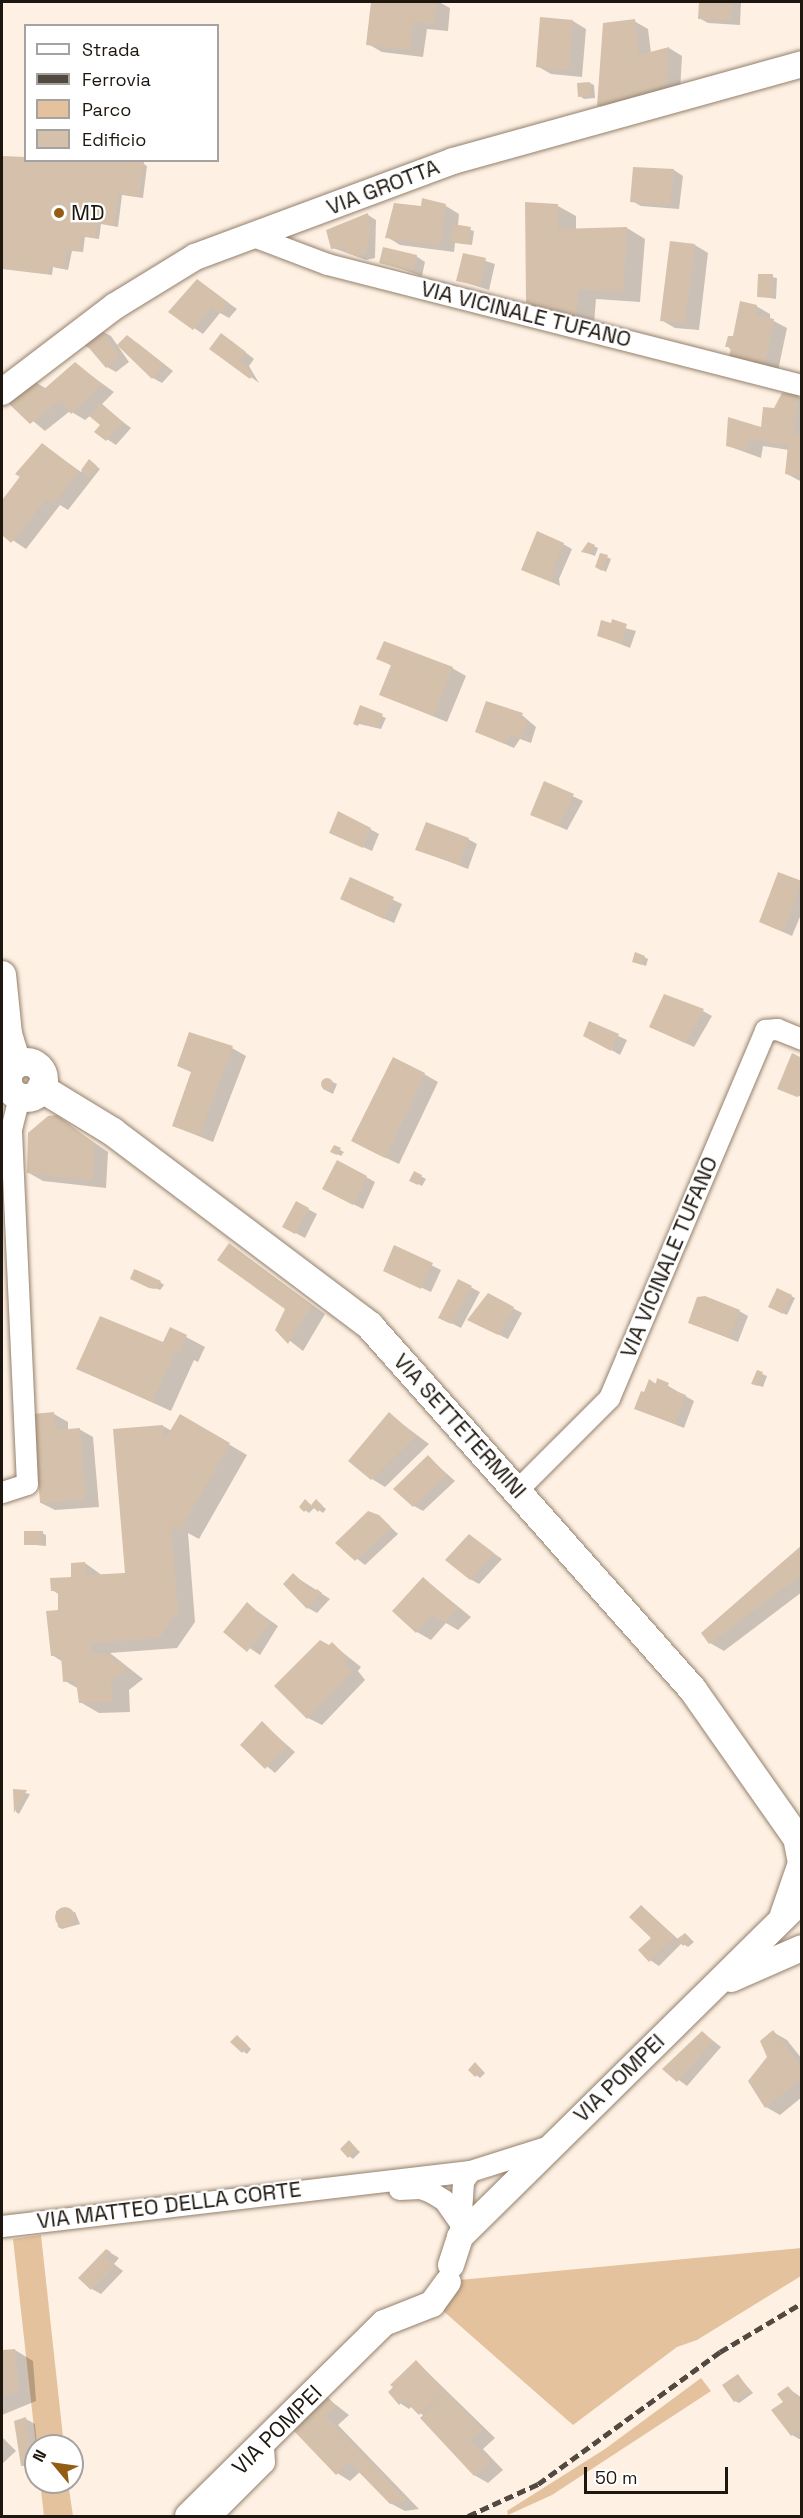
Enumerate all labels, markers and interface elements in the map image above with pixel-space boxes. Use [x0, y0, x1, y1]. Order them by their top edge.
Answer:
legend [24, 24, 219, 162]
text: Strada [82, 38, 140, 61]
text: Ferrovia [82, 68, 151, 91]
text: Parco [82, 98, 131, 121]
text: Edificio [82, 128, 146, 151]
street label: VIA GROTTA [323, 153, 443, 221]
place label: MD [71, 200, 105, 226]
marker: MD [52, 206, 66, 220]
street label: VIA VICINALE TUFANO [417, 275, 635, 353]
street label: VIA VICINALE TUFANO [614, 1152, 724, 1362]
street label: VIA SETTETERMINI [388, 1348, 532, 1504]
street label: VIA POMPEI [568, 2028, 670, 2128]
street label: VIA MATTEO DELLA CORTE [35, 2176, 303, 2234]
street label: VIA POMPEI [226, 2379, 328, 2481]
north arrow [24, 2434, 84, 2494]
text: N [28, 2446, 51, 2466]
scale bar [587, 2455, 731, 2493]
text: 50 m [595, 2466, 637, 2489]

